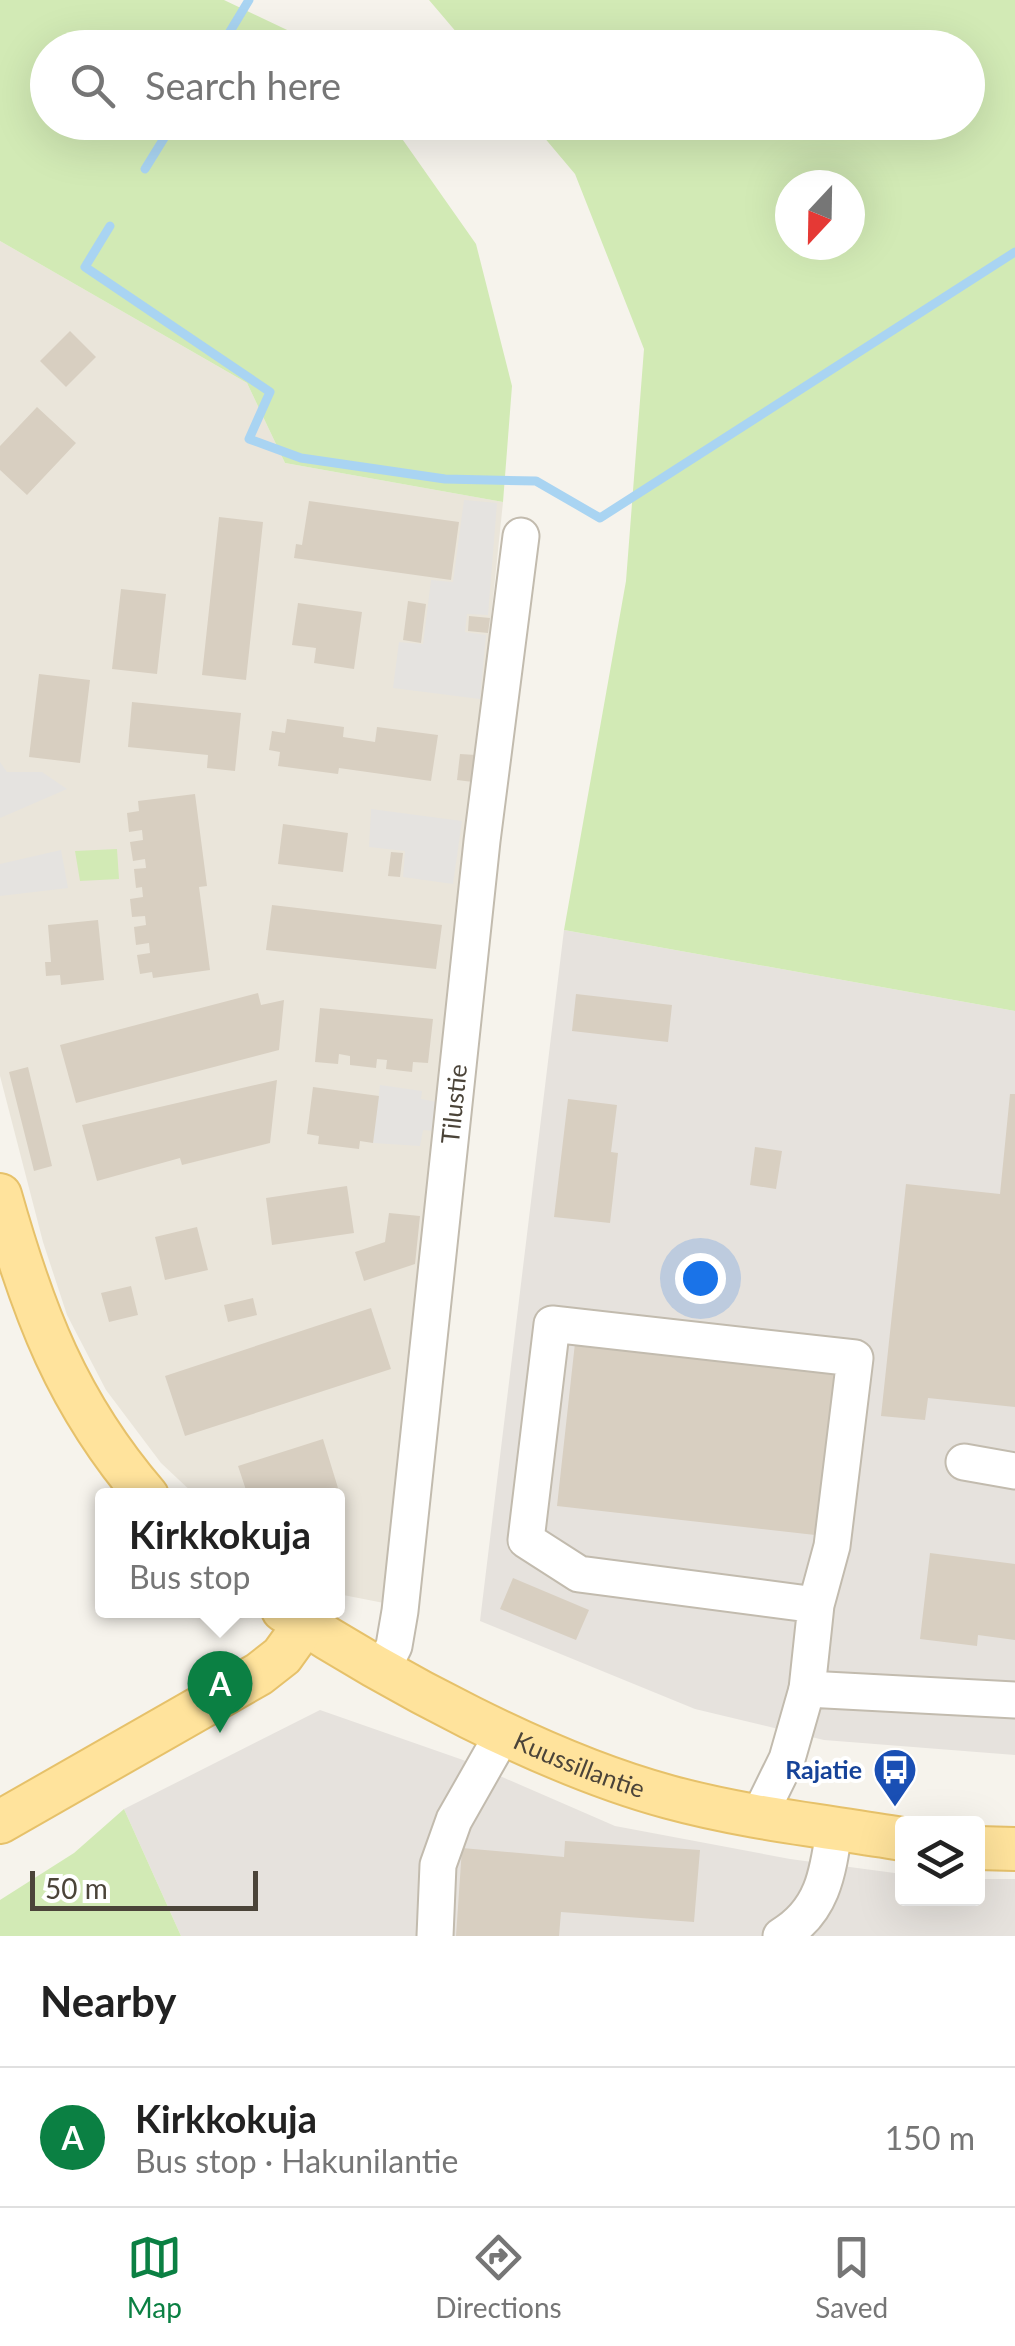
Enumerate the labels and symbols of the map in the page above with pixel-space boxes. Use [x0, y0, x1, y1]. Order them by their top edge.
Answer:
north arrow [775, 170, 865, 260]
street label: Tilustie [434, 1062, 472, 1145]
your location [675, 1253, 726, 1304]
pin: A [188, 1650, 252, 1733]
street label: Kuussillantie [509, 1725, 649, 1803]
bus stop icon: Rajatie [872, 1747, 918, 1808]
place label: Rajatie [785, 1754, 862, 1784]
scale bar [30, 1866, 258, 1910]

